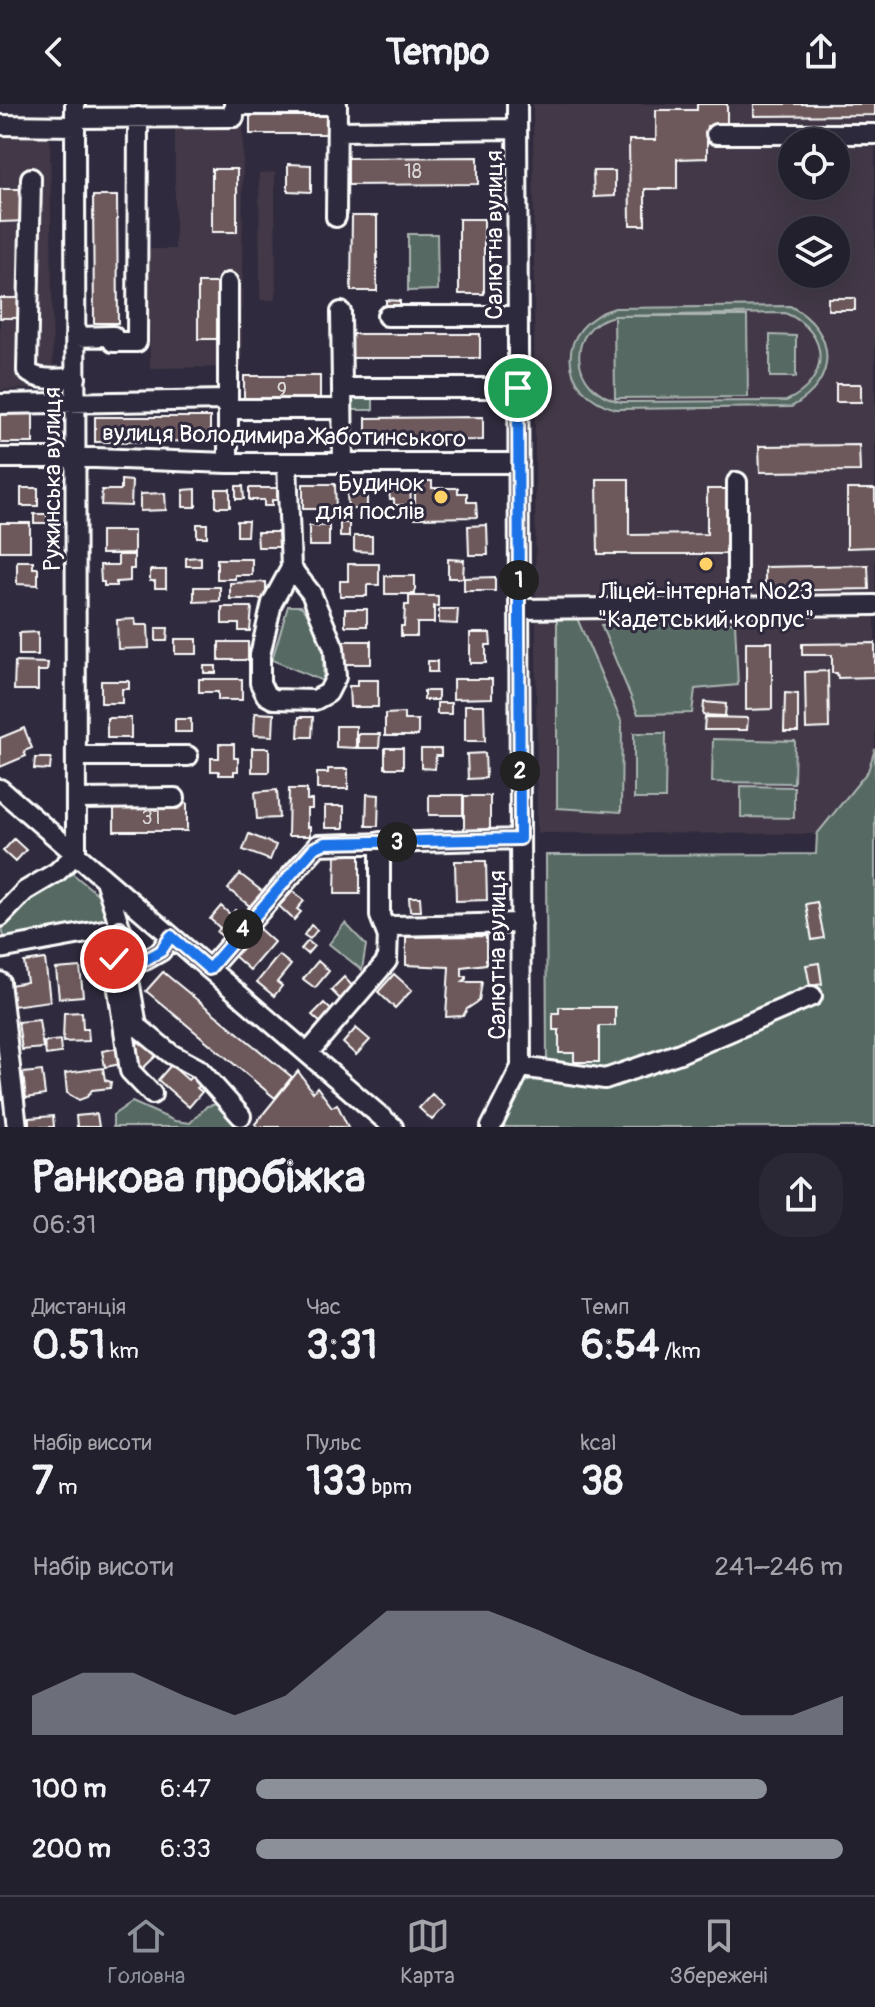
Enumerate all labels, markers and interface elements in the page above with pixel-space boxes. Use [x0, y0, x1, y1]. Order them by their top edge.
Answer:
icon: back [32, 30, 76, 74]
text: Tempo [386, 30, 489, 75]
icon: share [799, 30, 843, 74]
map controls [778, 128, 850, 288]
button: locate [778, 128, 850, 200]
street label: Салютна вулиця [480, 150, 509, 320]
house number: 18 [404, 159, 422, 184]
button: layers [778, 216, 850, 288]
pin [484, 354, 552, 422]
icon: arrive [496, 366, 540, 410]
house number: 9 [277, 378, 287, 403]
street label: Ружинська вулиця [38, 387, 67, 571]
street label: вулиця Володимира Жаботинського [102, 418, 466, 454]
place label: Будинок для послів [315, 469, 425, 526]
marker: Будинок для послів [432, 488, 450, 506]
marker: Ліцей-інтернат №23 "Кадетський корпус" [697, 555, 715, 573]
pin: 1 [499, 560, 539, 600]
text: 1 [515, 566, 523, 594]
place label: Ліцей-інтернат №23 "Кадетський корпус" [598, 577, 814, 634]
pin: 2 [500, 751, 540, 791]
text: 2 [514, 757, 526, 785]
house number: 31 [142, 805, 160, 830]
pin: 3 [377, 822, 417, 862]
text: 3 [391, 828, 403, 856]
street label: Салютна вулиця [483, 870, 512, 1040]
pin: 4 [223, 909, 263, 949]
text: 4 [237, 915, 249, 943]
pin [80, 925, 148, 993]
icon: check [92, 937, 136, 981]
text: Ранкова пробіжка [32, 1151, 365, 1206]
button: share [759, 1153, 843, 1237]
text: 06:31 [32, 1209, 97, 1241]
text: Дистанція [32, 1293, 126, 1321]
text: Час [306, 1293, 341, 1321]
text: Темп [581, 1293, 629, 1321]
text: 0.51 [32, 1321, 105, 1370]
text: 3:31 [306, 1321, 377, 1370]
text: 6:54 [581, 1321, 660, 1370]
text: km [105, 1337, 139, 1365]
text: /km [660, 1337, 701, 1365]
text: Набір висоти [32, 1429, 152, 1457]
text: Пульс [306, 1429, 362, 1457]
text: kcal [581, 1429, 616, 1457]
text: 7 [32, 1457, 53, 1506]
text: 133 [306, 1457, 367, 1506]
text: 38 [581, 1457, 623, 1506]
text: m [53, 1473, 77, 1501]
text: bpm [367, 1473, 412, 1501]
text: Набір висоти [32, 1551, 173, 1583]
text: 241–246 m [714, 1551, 843, 1583]
text: 100 m [32, 1773, 106, 1805]
text: 6:47 [160, 1773, 211, 1805]
text: 200 m [32, 1833, 111, 1865]
text: 6:33 [160, 1833, 211, 1865]
tab: Головна [107, 1914, 185, 1990]
tab: Карта [400, 1914, 455, 1990]
tab: Збережені [670, 1914, 768, 1990]

